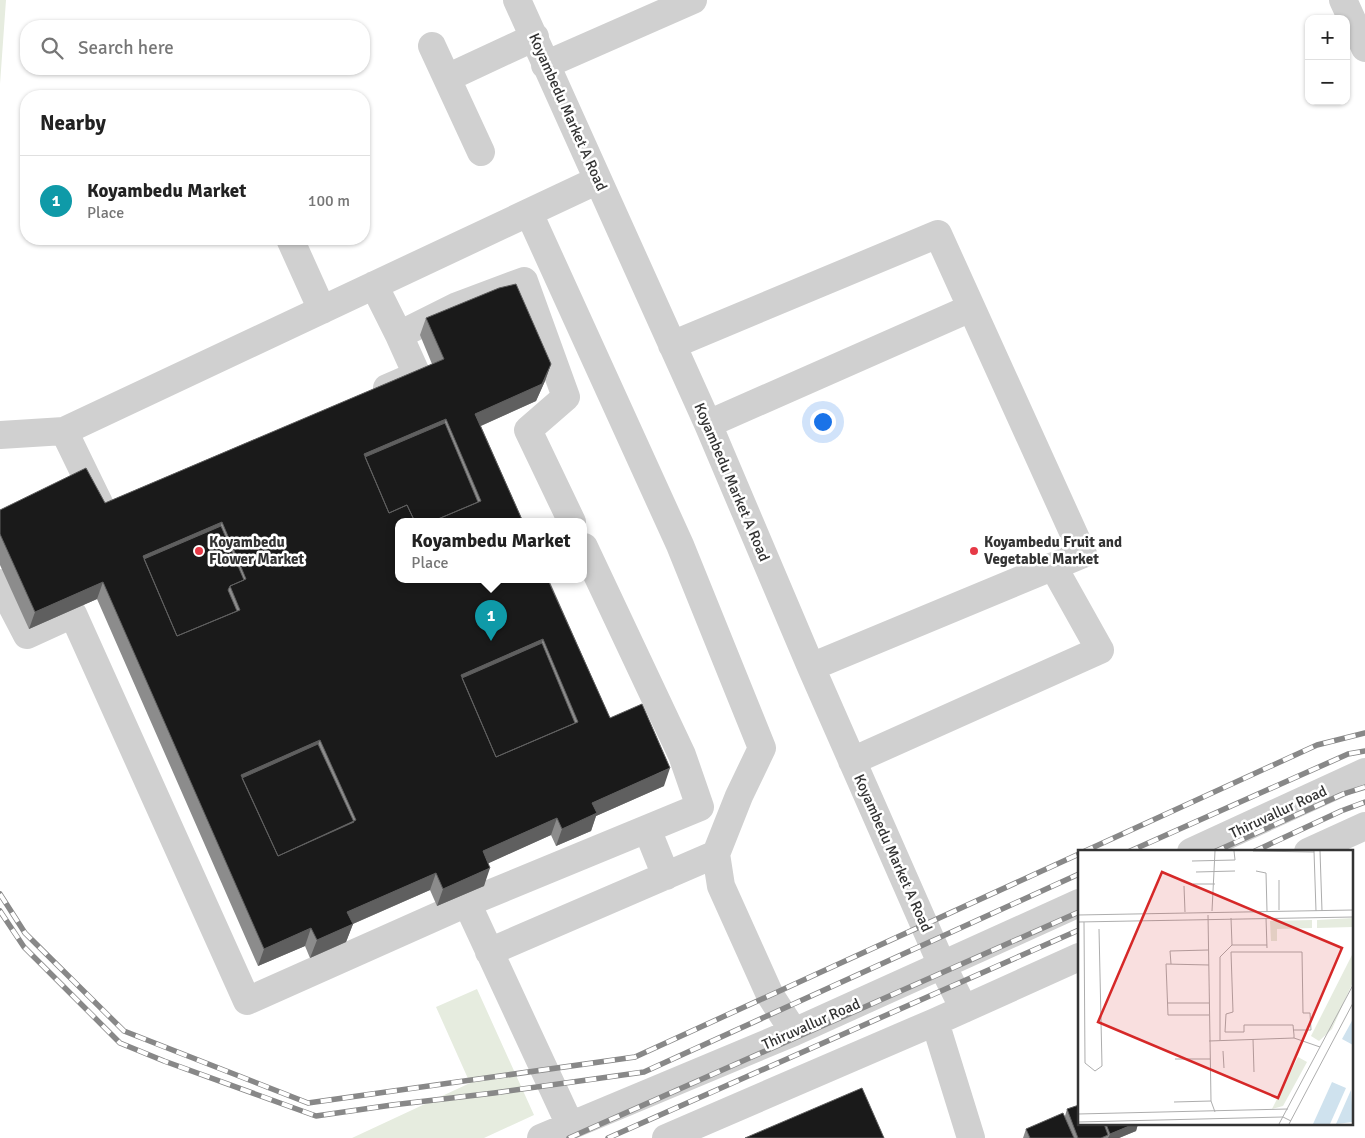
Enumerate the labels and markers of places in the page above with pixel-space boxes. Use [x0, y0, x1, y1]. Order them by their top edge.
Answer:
place label: Koyambedu Flower Market [209, 533, 305, 568]
place label: Koyambedu Fruit and Vegetable Market [984, 533, 1122, 568]
marker: Koyambedu Flower Market [193, 545, 205, 557]
marker: Koyambedu Fruit and Vegetable Market [968, 545, 980, 557]
pin: 1 [475, 600, 507, 641]

